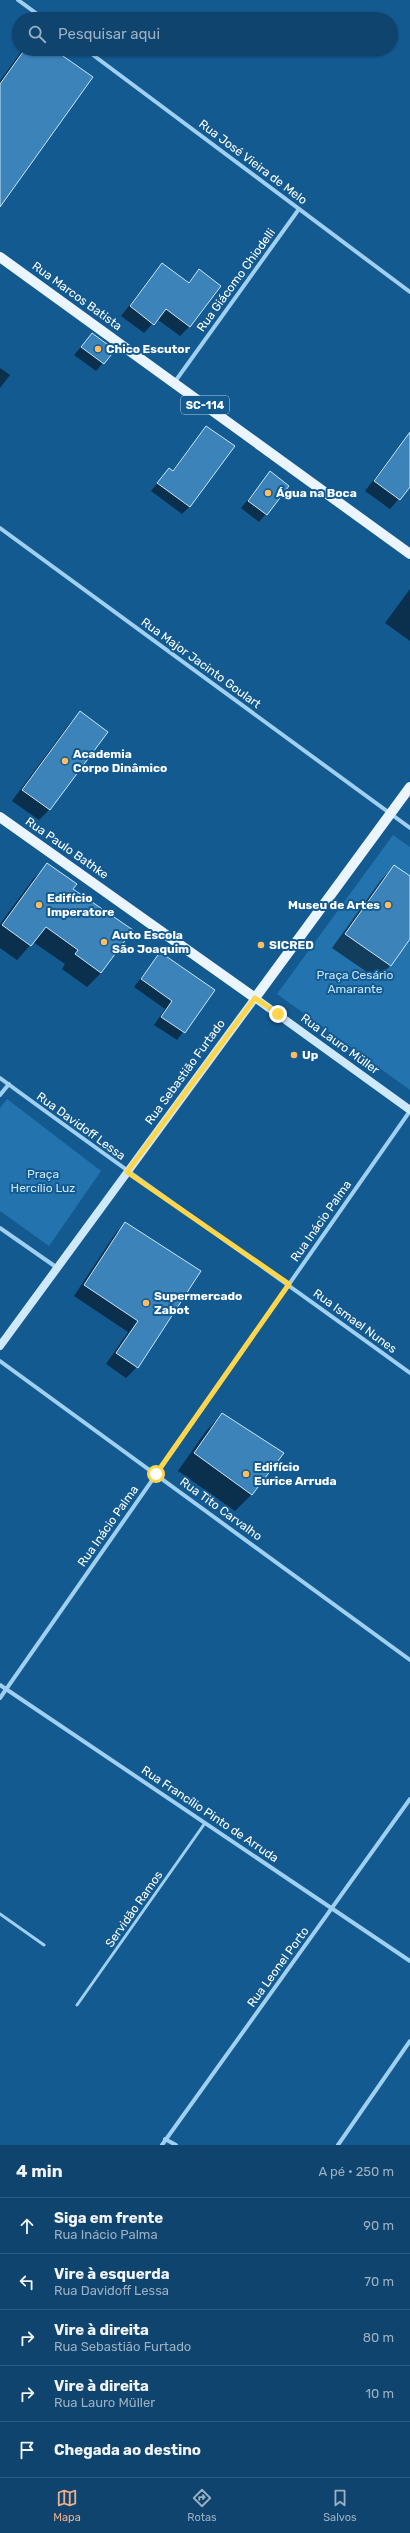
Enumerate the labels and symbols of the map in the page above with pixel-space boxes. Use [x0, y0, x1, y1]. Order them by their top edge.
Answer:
street label: Rua José Vieira de Melo [196, 117, 310, 207]
street label: Rua Giácomo Chiodelli [194, 226, 278, 334]
street label: Rua Marcos Batista [29, 259, 125, 333]
place label: Chico Escutor [106, 342, 191, 356]
marker: Chico Escutor [93, 344, 103, 354]
road number: SC-114 [181, 396, 229, 414]
place label: Água na Boca [276, 486, 357, 500]
marker: Água na Boca [263, 488, 273, 498]
street label: Rua Major Jacinto Goulart [138, 615, 264, 711]
place label: Academia Corpo Dinâmico [73, 747, 167, 775]
marker: Academia Corpo Dinâmico [60, 756, 70, 766]
street label: Rua Paulo Bathke [23, 814, 111, 882]
place label: Edifício Imperatore [47, 891, 114, 919]
place label: Museu de Artes [288, 898, 380, 912]
marker: Edifício Imperatore [34, 900, 44, 910]
marker: Museu de Artes [383, 900, 393, 910]
place label: Auto Escola São Joaquim [112, 928, 189, 956]
marker: Auto Escola São Joaquim [99, 937, 109, 947]
place label: SICRED [269, 938, 314, 952]
marker: SICRED [256, 940, 266, 950]
park label: Praça Cesário Amarante [317, 968, 393, 996]
route end [269, 1005, 287, 1023]
street label: Rua Lauro Müller [298, 1011, 382, 1077]
street label: Rua Sebastião Furtado [142, 1017, 228, 1127]
place label: Up [302, 1048, 319, 1062]
marker: Up [289, 1050, 299, 1060]
street label: Rua Davidoff Lessa [34, 1089, 128, 1163]
park label: Praça Hercílio Luz [11, 1167, 75, 1195]
street label: Rua Inácio Palma [288, 1178, 354, 1264]
street label: Rua Ismael Nunes [311, 1286, 399, 1356]
place label: Supermercado Zabot [154, 1289, 242, 1317]
marker: Supermercado Zabot [141, 1298, 151, 1308]
place label: Edifício Eurice Arruda [254, 1460, 337, 1488]
route start [147, 1465, 165, 1483]
marker: Edifício Eurice Arruda [241, 1469, 251, 1479]
street label: Rua Tito Carvalho [177, 1475, 265, 1544]
street label: Rua Inácio Palma [75, 1483, 141, 1569]
street label: Rua Francílio Pinto de Arruda [139, 1763, 281, 1865]
street label: Servidão Ramos [102, 1868, 166, 1950]
street label: Rua Leonel Porto [244, 1924, 312, 2010]

